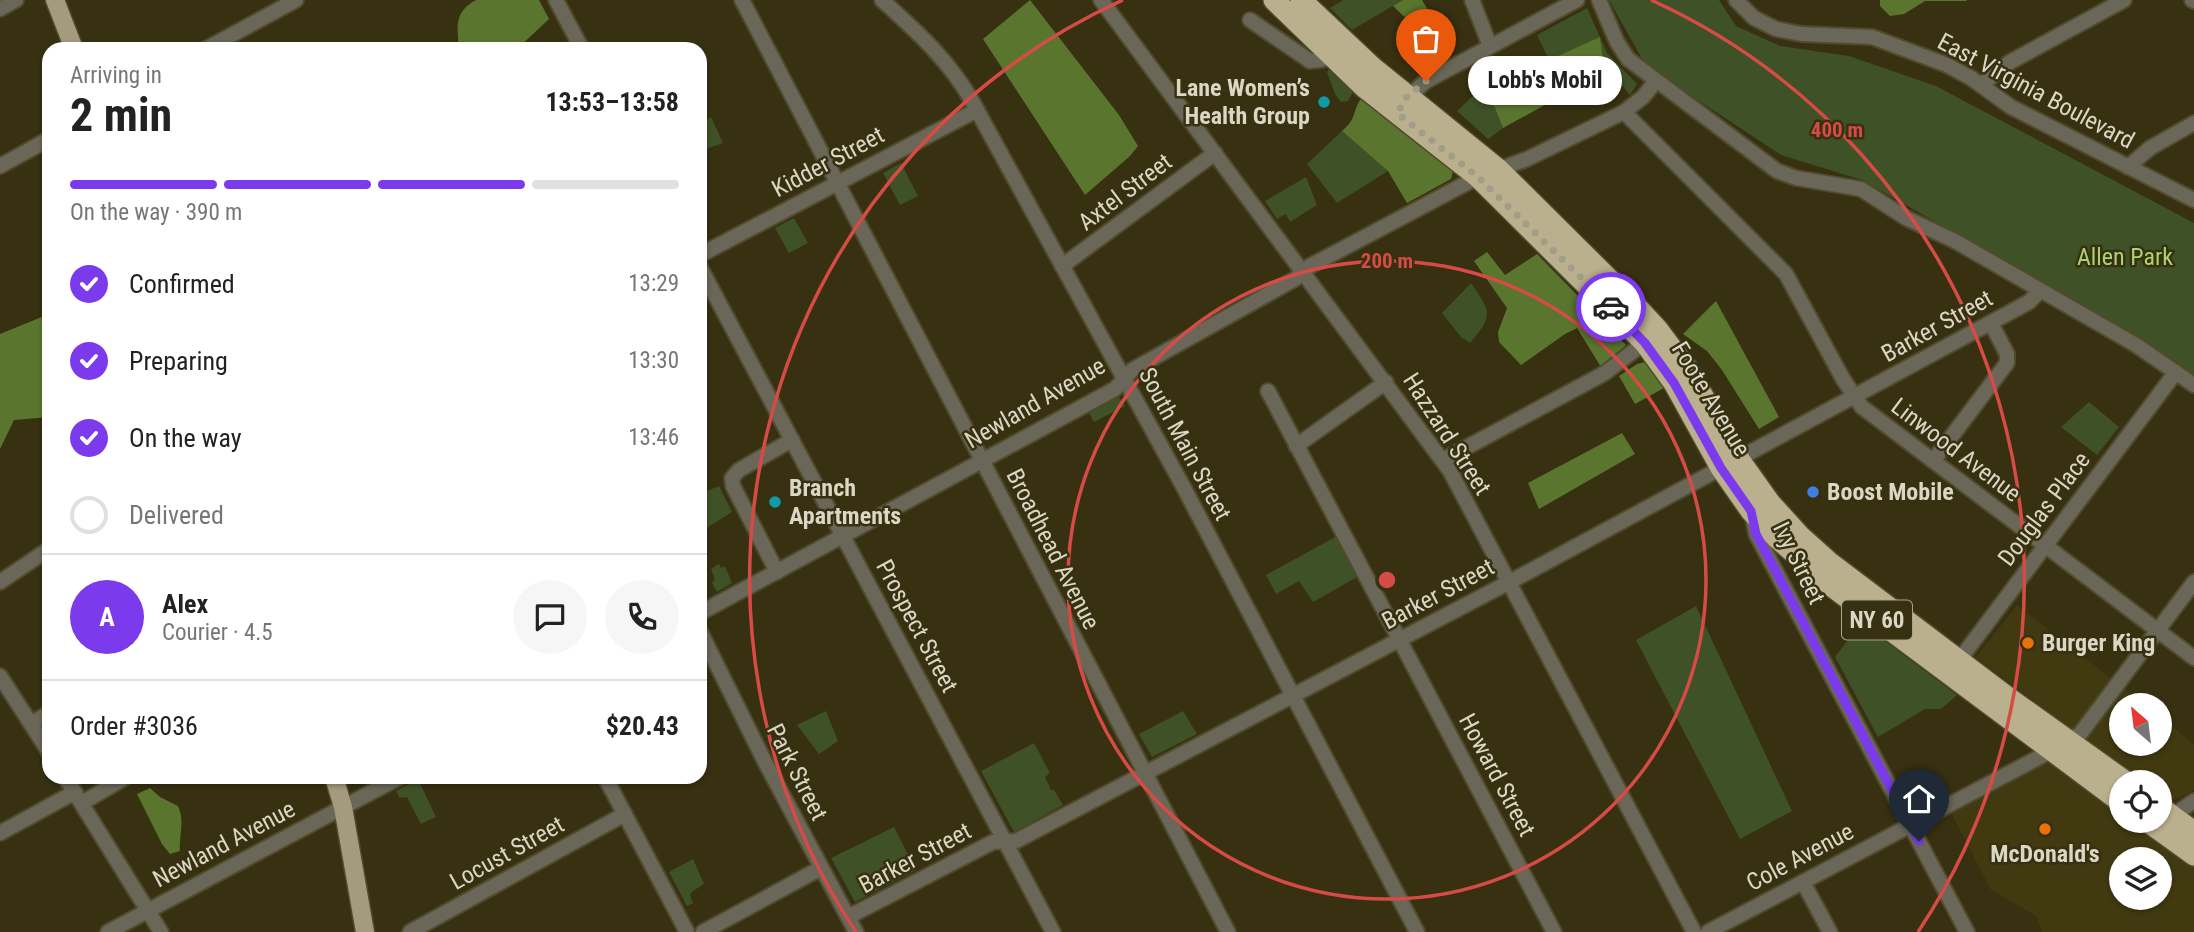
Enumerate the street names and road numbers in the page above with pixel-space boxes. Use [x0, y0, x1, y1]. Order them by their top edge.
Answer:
street label: East Virginia Boulevard [1933, 27, 2139, 155]
street label: Kidder Street [767, 121, 889, 203]
street label: Axtel Street [1073, 148, 1177, 236]
street label: Barker Street [1877, 284, 1997, 368]
street label: Foote Avenue [1666, 337, 1756, 461]
street label: Newland Avenue [960, 352, 1110, 454]
street label: South Main Street [1133, 363, 1237, 525]
street label: Hazzard Street [1397, 368, 1497, 500]
street label: Linwood Avenue [1886, 392, 2026, 508]
street label: Douglas Place [1992, 447, 2096, 571]
street label: Broadhead Avenue [1000, 464, 1106, 634]
street label: Ivy Street [1767, 517, 1831, 609]
street label: Barker Street [1377, 553, 1499, 635]
street label: Prospect Street [870, 555, 964, 697]
road number: NY 60 [1842, 600, 1912, 640]
street label: Howard Street [1453, 709, 1541, 841]
street label: Park Street [761, 719, 833, 825]
street label: Newland Avenue [148, 795, 300, 893]
street label: Locust Street [445, 810, 569, 896]
street label: Barker Street [854, 817, 976, 899]
street label: Cole Avenue [1742, 817, 1858, 897]

